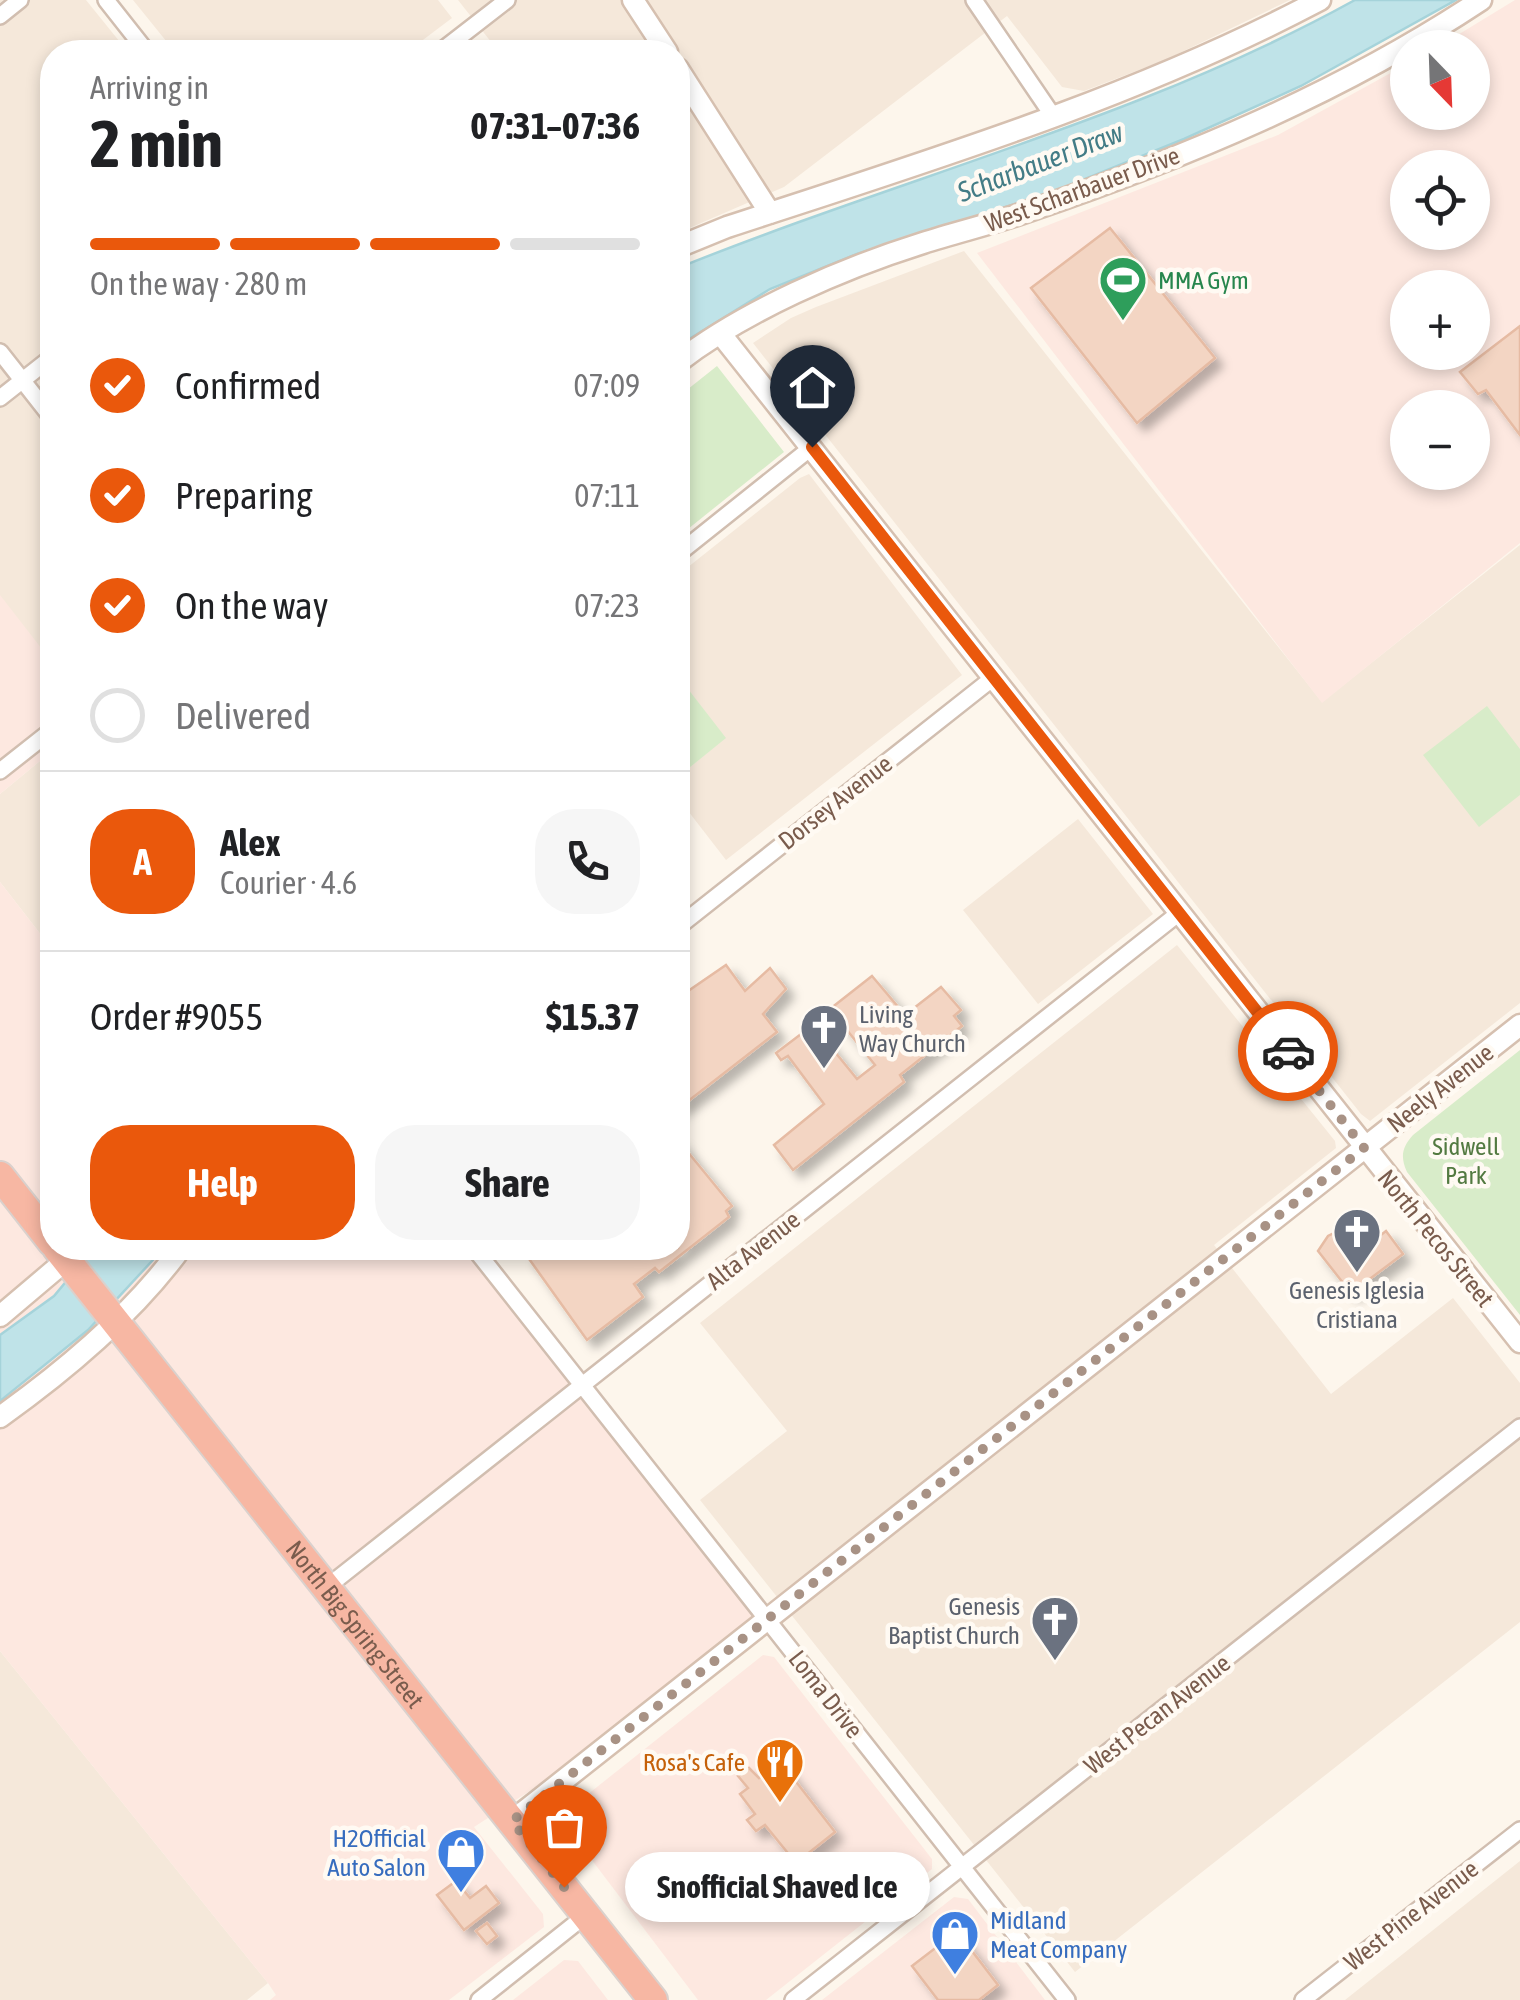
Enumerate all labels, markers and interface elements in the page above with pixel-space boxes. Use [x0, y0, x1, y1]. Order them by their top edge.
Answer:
north arrow [1390, 30, 1490, 130]
map controls [1390, 30, 1490, 490]
text: Arriving in [90, 69, 209, 106]
text: 07:31–07:36 [470, 104, 640, 147]
text: 2 min [90, 106, 223, 181]
water label: Scharbauer Draw [952, 116, 1127, 209]
street label: West Scharbauer Drive [981, 141, 1183, 237]
button: locate [1390, 150, 1490, 250]
sports icon: MMA Gym [1097, 254, 1149, 322]
text: On the way · 280 m [90, 265, 307, 302]
place label: MMA Gym [1158, 266, 1249, 294]
button: + [1390, 270, 1490, 370]
pin [770, 345, 855, 448]
icon: check [90, 358, 145, 413]
icon: home [785, 360, 840, 415]
text: Confirmed [175, 364, 321, 407]
text: 07:09 [574, 367, 640, 404]
button: − [1390, 390, 1490, 490]
icon: check [90, 468, 145, 523]
text: Preparing [175, 474, 313, 517]
text: 07:11 [574, 477, 640, 514]
icon: check [90, 578, 145, 633]
text: On the way [175, 584, 328, 627]
text: 07:23 [574, 587, 640, 624]
text: Delivered [175, 694, 311, 737]
street label: Dorsey Avenue [773, 749, 897, 855]
button: phone [535, 809, 640, 914]
text: Alex [220, 821, 281, 864]
text: A [133, 840, 152, 883]
text: Courier · 4.6 [220, 864, 357, 901]
text: Order #9055 [90, 995, 263, 1038]
text: $15.37 [546, 995, 640, 1038]
place label: Living Way Church [859, 1000, 966, 1057]
courier [1238, 1001, 1338, 1101]
church icon: Living Way Church [798, 1002, 850, 1070]
icon: car [1261, 1024, 1316, 1079]
street label: Neely Avenue [1381, 1038, 1499, 1138]
button: Help [90, 1125, 355, 1240]
button: Share [375, 1125, 640, 1240]
park label: Sidwell Park [1432, 1132, 1500, 1189]
street label: North Pecos Street [1372, 1164, 1500, 1312]
street label: Alta Avenue [701, 1205, 805, 1295]
church icon: Genesis Iglesia Cristiana [1331, 1206, 1383, 1274]
place label: Genesis Iglesia Cristiana [1289, 1276, 1425, 1333]
street label: North Big Spring Street [280, 1535, 430, 1713]
place label: Genesis Baptist Church [888, 1592, 1020, 1649]
church icon: Genesis Baptist Church [1029, 1594, 1081, 1662]
street label: Loma Drive [783, 1645, 869, 1743]
street label: West Pecan Avenue [1079, 1648, 1235, 1780]
restaurant icon: Rosa's Cafe [754, 1736, 806, 1804]
place label: Rosa's Cafe [643, 1748, 745, 1776]
pin [522, 1785, 607, 1888]
icon: bag [537, 1800, 592, 1855]
place label: H2Official Auto Salon [327, 1824, 426, 1881]
shop icon: H2Official Auto Salon [435, 1826, 487, 1894]
callout: Snofficial Shaved Ice [624, 1852, 929, 1922]
street label: West Pine Avenue [1339, 1854, 1483, 1976]
text: Snofficial Shaved Ice [657, 1868, 898, 1905]
place label: Midland Meat Company [990, 1906, 1127, 1963]
shop icon: Midland Meat Company [929, 1908, 981, 1976]

